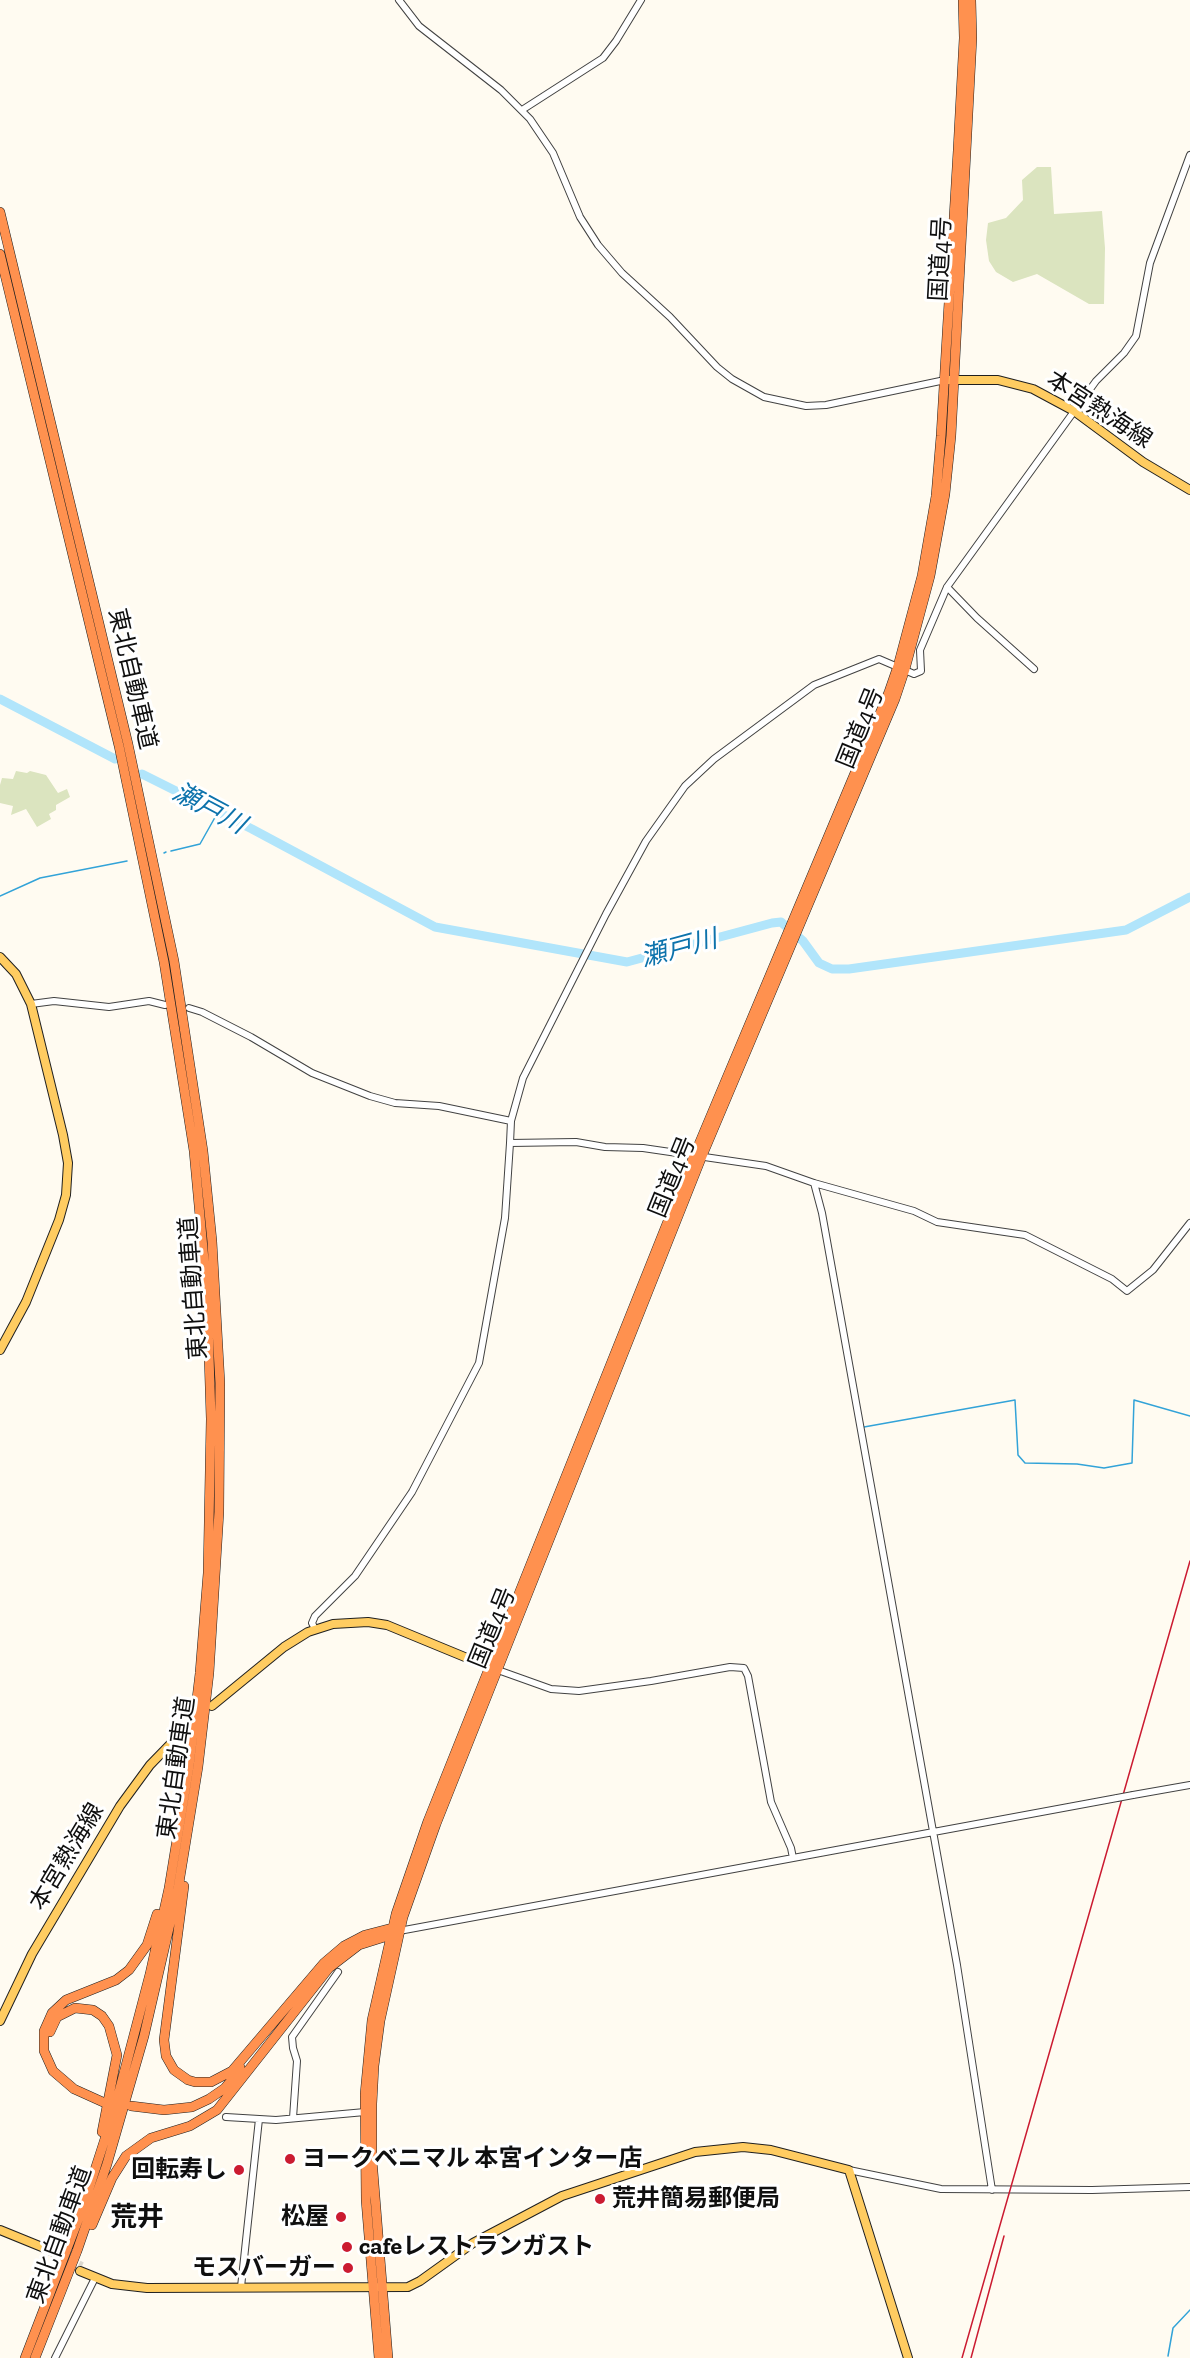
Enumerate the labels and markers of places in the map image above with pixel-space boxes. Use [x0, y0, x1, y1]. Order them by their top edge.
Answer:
place label: ヨークベニマル 本宮インター店 [302, 2145, 642, 2173]
marker: ヨークベニマル 本宮インター店 [283, 2152, 297, 2166]
place label: 回転寿し [131, 2156, 227, 2184]
marker: 回転寿し [232, 2163, 246, 2177]
place label: 荒井簡易郵便局 [612, 2185, 780, 2213]
marker: 荒井簡易郵便局 [593, 2192, 607, 2206]
place label: 松屋 [281, 2203, 329, 2231]
marker: 松屋 [334, 2210, 348, 2224]
place label: cafeレストランガスト [359, 2233, 594, 2261]
marker: cafeレストランガスト [340, 2240, 354, 2254]
place label: モスバーガー [192, 2254, 336, 2282]
marker: モスバーガー [341, 2261, 355, 2275]

